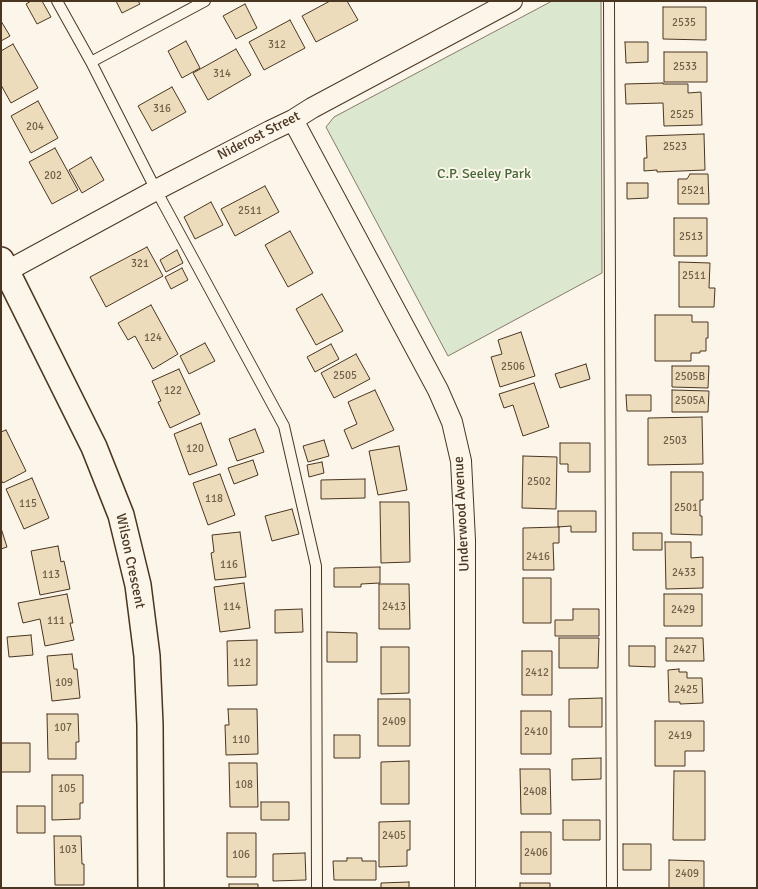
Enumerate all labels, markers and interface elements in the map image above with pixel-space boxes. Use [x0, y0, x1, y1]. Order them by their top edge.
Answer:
house number: 2535 [672, 16, 696, 30]
house number: 312 [268, 38, 286, 52]
house number: 2533 [673, 60, 697, 74]
house number: 314 [213, 67, 231, 81]
house number: 316 [153, 102, 171, 116]
street label: Niderost Street [215, 108, 303, 164]
house number: 2525 [670, 108, 694, 122]
house number: 204 [26, 120, 44, 134]
house number: 2523 [663, 140, 687, 154]
park label: C.P. Seeley Park [437, 166, 531, 182]
house number: 202 [44, 169, 62, 183]
house number: 2521 [681, 184, 705, 198]
house number: 2511 [238, 204, 262, 218]
house number: 2513 [679, 230, 703, 244]
house number: 321 [131, 257, 149, 271]
house number: 2511 [682, 269, 706, 283]
house number: 124 [144, 331, 162, 345]
house number: 2506 [501, 360, 525, 374]
house number: 2505 [333, 369, 357, 383]
house number: 2505B [675, 370, 705, 384]
house number: 122 [164, 384, 182, 398]
house number: 2505A [675, 394, 705, 408]
house number: 2503 [663, 434, 687, 448]
house number: 120 [186, 442, 204, 456]
street label: Underwood Avenue [451, 456, 473, 572]
house number: 2502 [527, 475, 551, 489]
house number: 118 [205, 492, 223, 506]
house number: 115 [19, 497, 37, 511]
house number: 2501 [674, 501, 698, 515]
street label: Wilson Crescent [112, 512, 148, 610]
house number: 2416 [526, 550, 550, 564]
house number: 116 [220, 558, 238, 572]
house number: 2433 [672, 566, 696, 580]
house number: 113 [42, 568, 60, 582]
house number: 114 [223, 600, 241, 614]
house number: 2413 [382, 600, 406, 614]
house number: 2429 [671, 603, 695, 617]
house number: 111 [47, 614, 65, 628]
house number: 2427 [673, 643, 697, 657]
house number: 112 [233, 656, 251, 670]
house number: 2412 [525, 666, 549, 680]
house number: 109 [55, 676, 73, 690]
house number: 2425 [674, 683, 698, 697]
house number: 2409 [382, 715, 406, 729]
house number: 107 [54, 721, 72, 735]
house number: 2410 [524, 725, 548, 739]
house number: 2419 [668, 729, 692, 743]
house number: 110 [232, 733, 250, 747]
house number: 108 [235, 778, 253, 792]
house number: 105 [58, 782, 76, 796]
house number: 2408 [523, 785, 547, 799]
house number: 2405 [382, 829, 406, 843]
house number: 103 [59, 843, 77, 857]
house number: 2406 [524, 846, 548, 860]
house number: 106 [232, 848, 250, 862]
house number: 2409 [675, 867, 699, 881]

